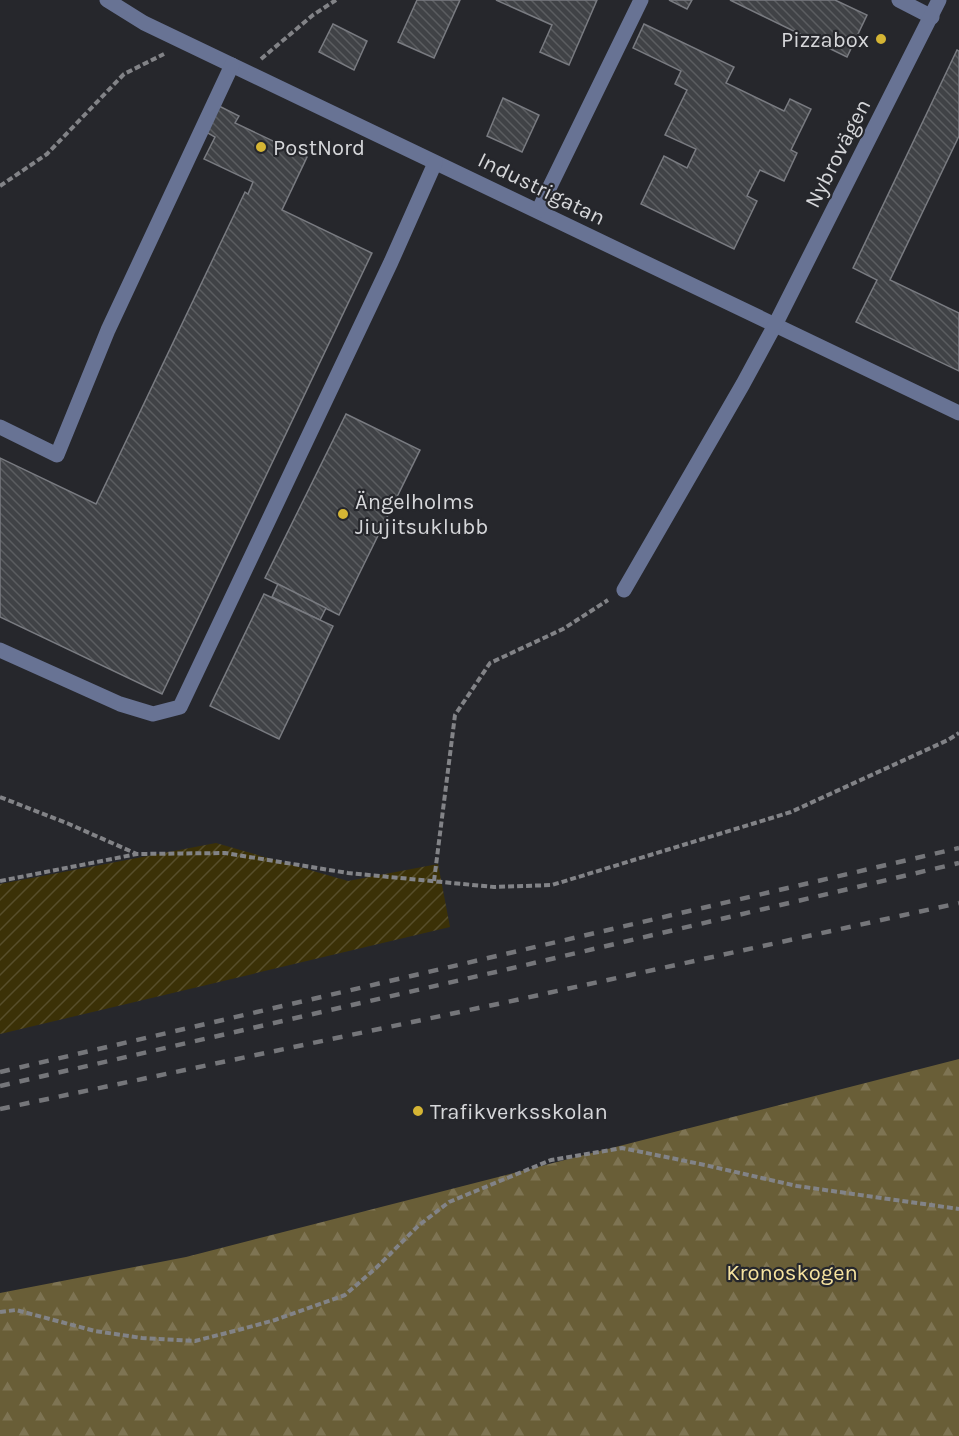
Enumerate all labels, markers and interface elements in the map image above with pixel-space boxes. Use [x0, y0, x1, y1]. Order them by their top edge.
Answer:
place label: Pizzabox [781, 27, 869, 53]
marker: Pizzabox [874, 32, 888, 46]
street label: Nybrovägen [799, 95, 876, 212]
place label: PostNord [273, 135, 365, 161]
marker: PostNord [254, 140, 268, 154]
street label: Industrigatan [474, 147, 609, 231]
place label: Ängelholms Jiujitsuklubb [355, 489, 488, 540]
marker: Ängelholms Jiujitsuklubb [336, 507, 350, 521]
place label: Trafikverksskolan [430, 1099, 608, 1125]
marker: Trafikverksskolan [411, 1104, 425, 1118]
park label: Kronoskogen [726, 1260, 858, 1286]

